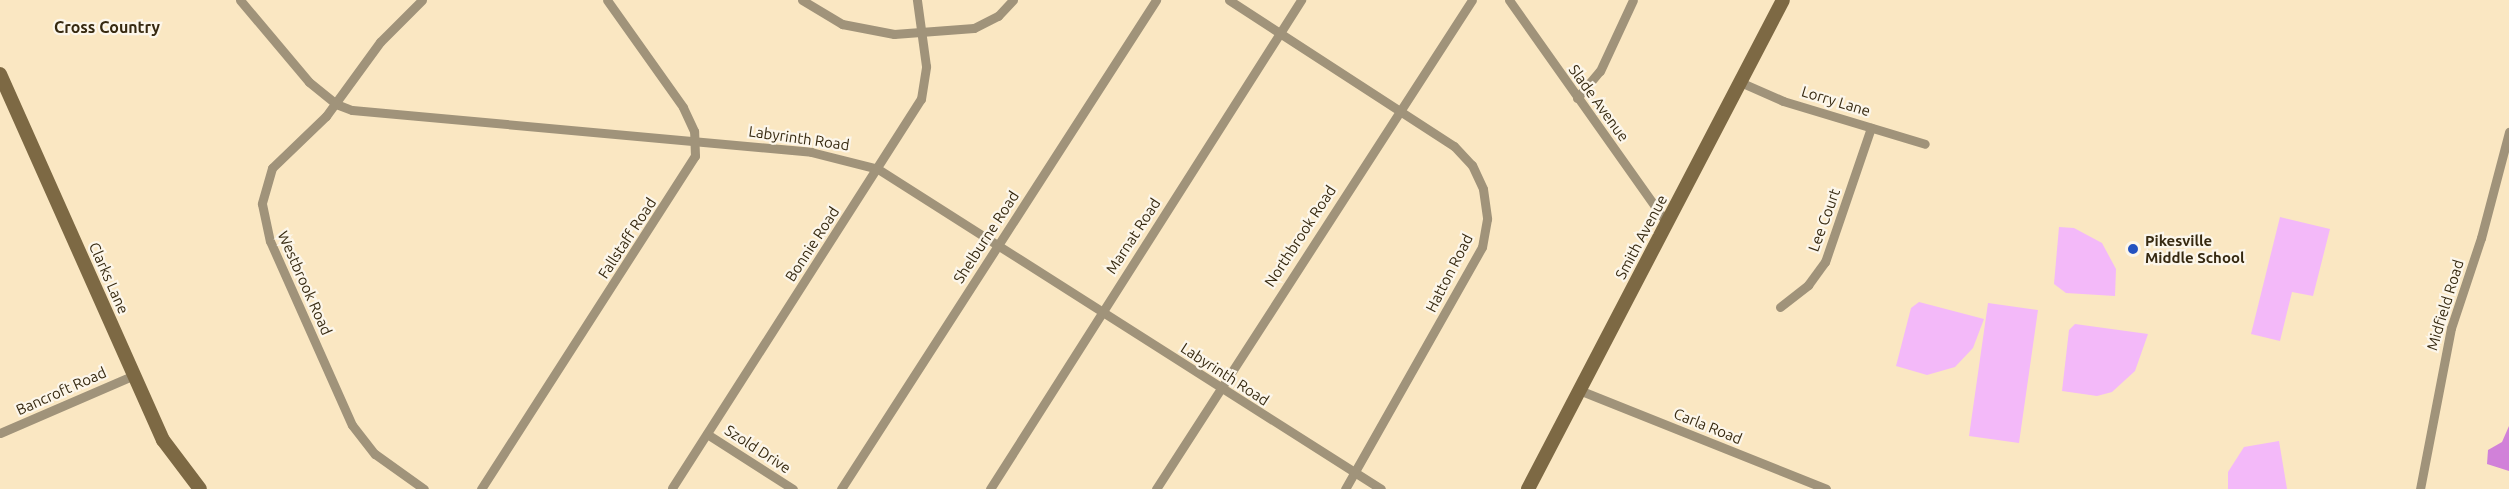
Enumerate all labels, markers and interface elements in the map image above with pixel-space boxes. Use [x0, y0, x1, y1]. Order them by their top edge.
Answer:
district label: Cross Country [54, 17, 160, 37]
street label: Slade Avenue [1565, 61, 1633, 145]
street label: Lorry Lane [1799, 82, 1873, 120]
street label: Labyrinth Road [747, 122, 851, 154]
street label: Northbrook Road [1261, 182, 1339, 290]
street label: Lee Court [1804, 186, 1844, 254]
street label: Shelburne Road [949, 187, 1023, 287]
street label: Smith Avenue [1611, 192, 1671, 282]
street label: Fallstaff Road [594, 194, 660, 282]
street label: Marnat Road [1102, 195, 1164, 277]
street label: Bonnie Road [781, 203, 843, 285]
street label: Westbrook Road [274, 228, 336, 338]
street label: Hatton Road [1422, 231, 1476, 315]
place label: Pikesville Middle School [2145, 231, 2244, 266]
street label: Clarks Lane [85, 239, 133, 317]
marker: Pikesville Middle School [2126, 242, 2140, 256]
street label: Midfield Road [2423, 258, 2467, 352]
street label: Labyrinth Road [1177, 339, 1273, 409]
street label: Bancroft Road [13, 363, 109, 419]
street label: Carla Road [1671, 404, 1745, 448]
street label: Szold Drive [722, 421, 794, 477]

